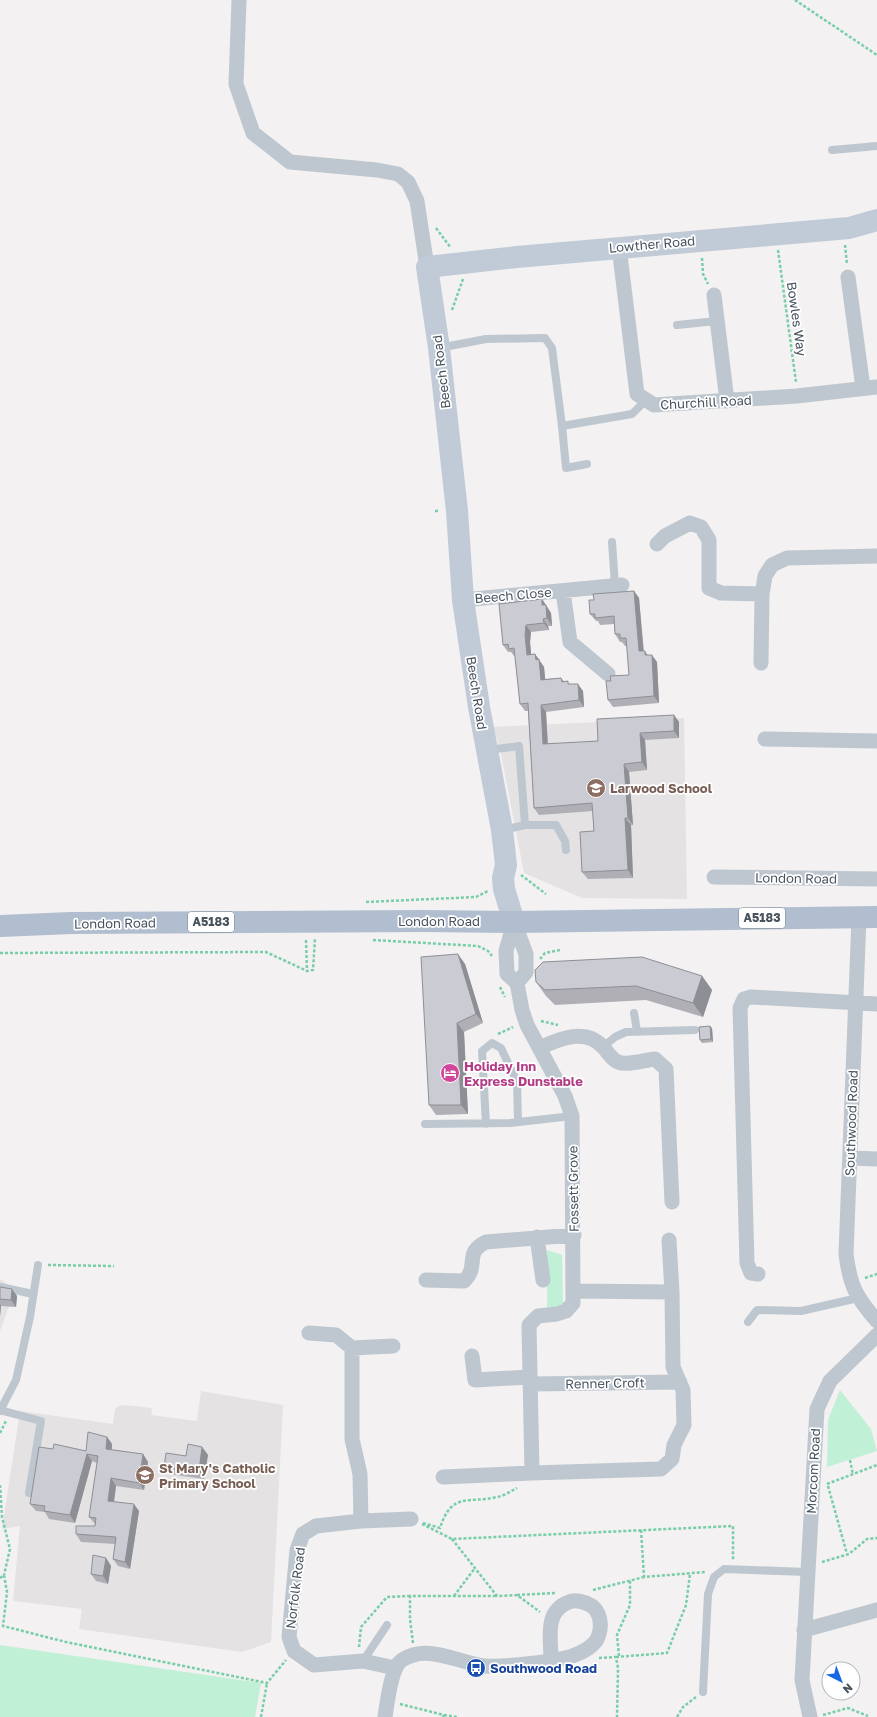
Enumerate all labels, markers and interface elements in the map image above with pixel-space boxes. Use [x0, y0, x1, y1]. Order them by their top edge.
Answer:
street label: Lowther Road [608, 232, 696, 256]
street label: Bowles Way [784, 281, 810, 358]
street label: Beech Road [429, 334, 453, 410]
street label: Churchill Road [660, 392, 752, 412]
street label: Beech Close [474, 584, 552, 606]
street label: Beech Road [463, 655, 491, 731]
school or university icon: Larwood School [585, 777, 607, 799]
place label: Larwood School [610, 780, 713, 796]
street label: London Road [755, 869, 837, 887]
road number: A5183 [739, 908, 785, 928]
road number: A5183 [188, 912, 234, 932]
street label: London Road [398, 913, 480, 929]
street label: London Road [74, 914, 156, 932]
place label: Holiday Inn Express Dunstable [464, 1058, 583, 1089]
hotel icon: Holiday Inn Express Dunstable [439, 1062, 461, 1084]
street label: Southwood Road [841, 1070, 861, 1176]
street label: Fossett Grove [564, 1146, 582, 1232]
street label: Renner Croft [565, 1374, 645, 1392]
street label: Morcom Road [803, 1428, 823, 1514]
place label: St Mary's Catholic Primary School [159, 1460, 276, 1491]
school or university icon: St Mary's Catholic Primary School [134, 1464, 156, 1486]
street label: Norfolk Road [282, 1546, 308, 1630]
bus stop icon: Southwood Road [465, 1657, 487, 1679]
place label: Southwood Road [490, 1660, 597, 1676]
north arrow [821, 1661, 861, 1701]
text: N [841, 1681, 855, 1696]

